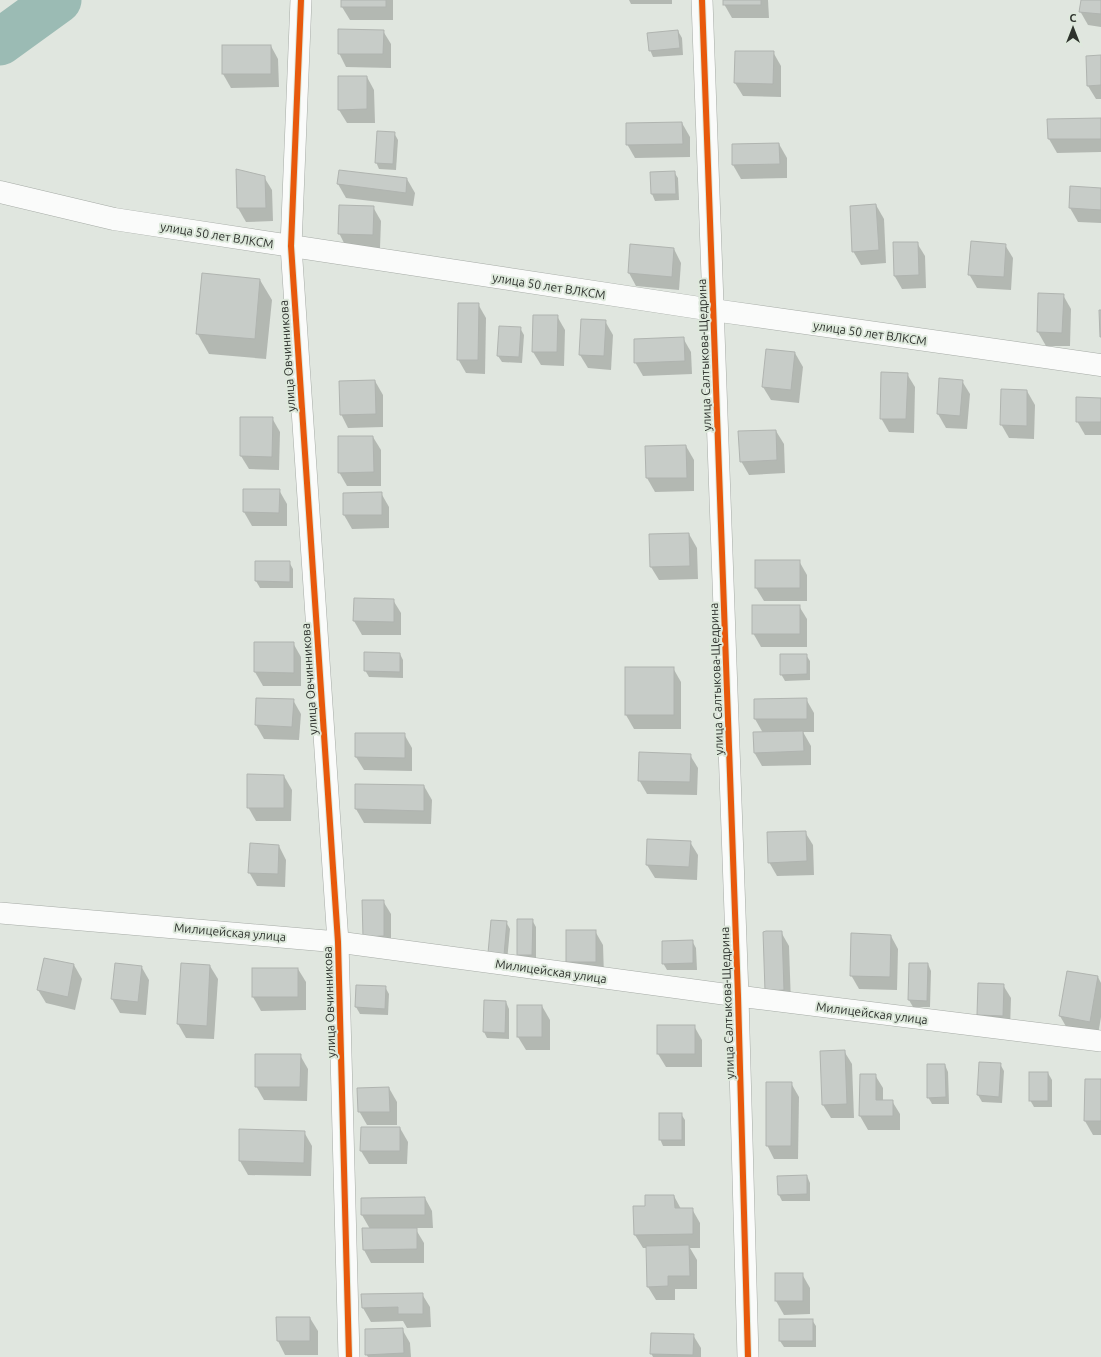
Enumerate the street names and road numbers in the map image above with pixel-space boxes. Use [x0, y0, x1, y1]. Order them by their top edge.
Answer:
street label: улица 50 лет ВЛКСМ [160, 220, 274, 250]
street label: улица 50 лет ВЛКСМ [492, 271, 606, 301]
street label: улица Салтыкова-Щедрина [695, 279, 713, 431]
street label: улица Овчинникова [277, 300, 297, 412]
street label: улица 50 лет ВЛКСМ [812, 319, 928, 347]
street label: улица Салтыкова-Щедрина [707, 603, 725, 755]
street label: улица Овчинникова [299, 623, 319, 735]
street label: Милицейская улица [173, 921, 287, 943]
street label: улица Салтыкова-Щедрина [718, 927, 736, 1079]
street label: улица Овчинникова [321, 946, 337, 1058]
street label: Милицейская улица [494, 957, 608, 985]
street label: Милицейская улица [815, 1000, 929, 1026]

